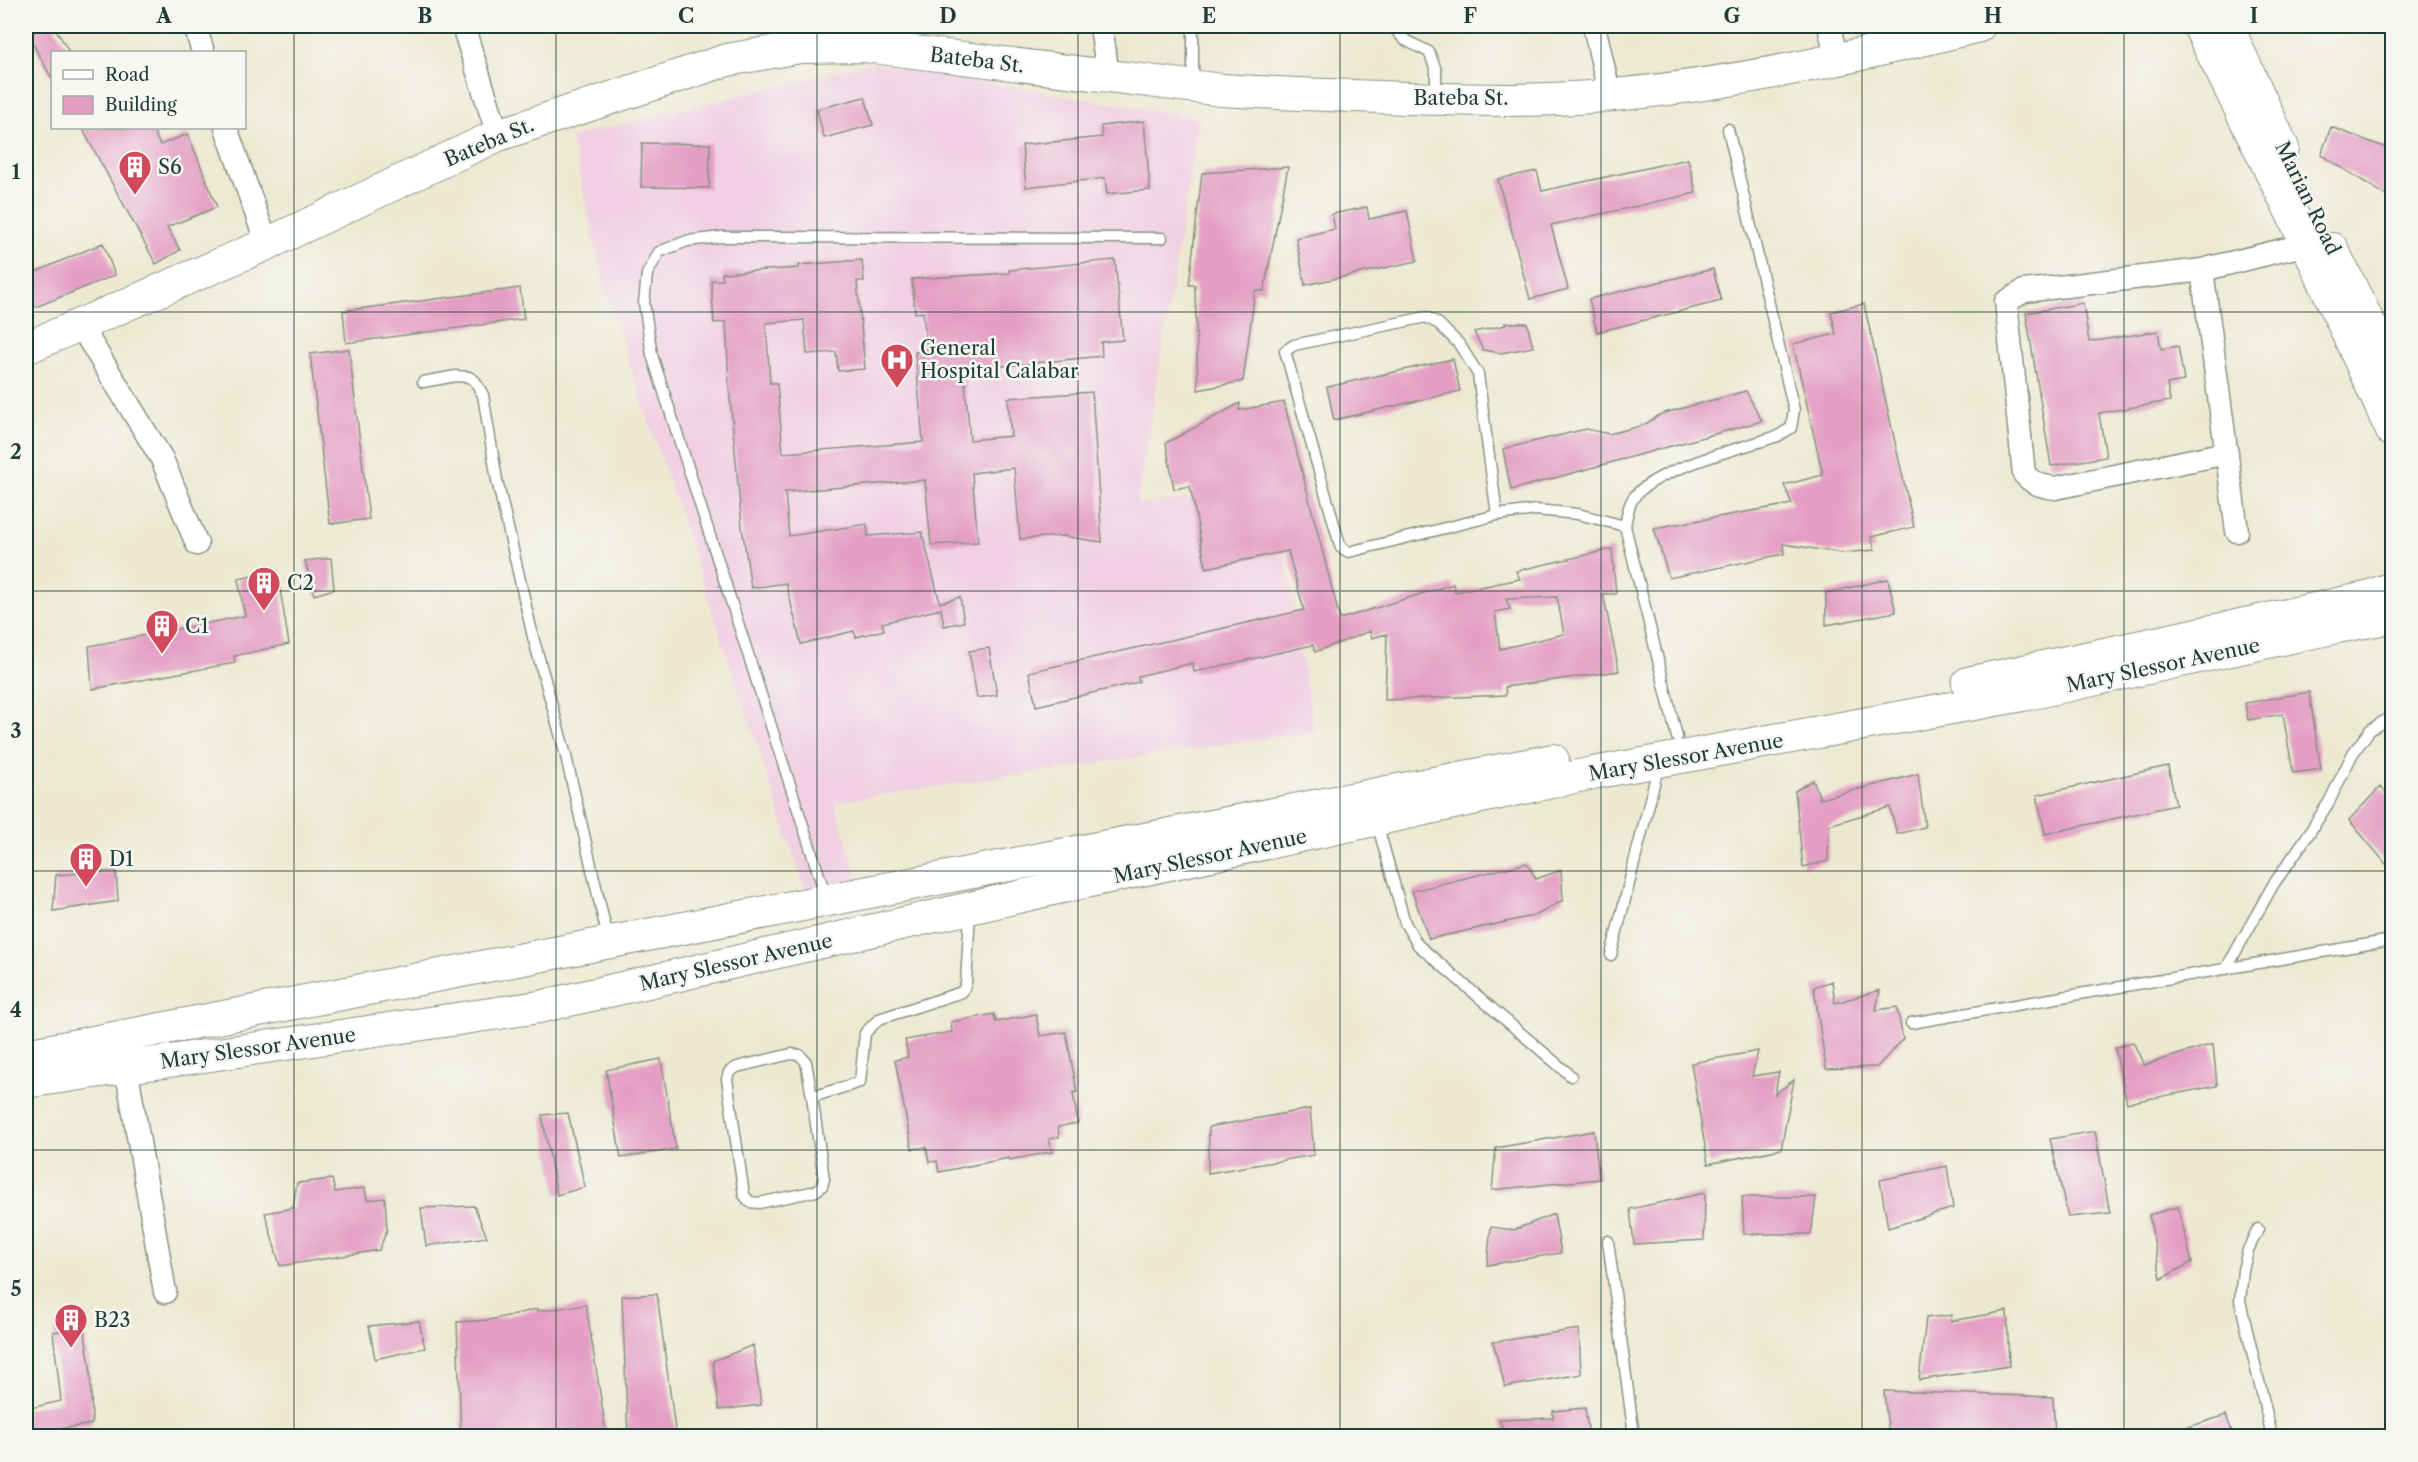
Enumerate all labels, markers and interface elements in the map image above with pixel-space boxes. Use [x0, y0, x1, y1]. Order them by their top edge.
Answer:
text: A [155, 4, 172, 28]
text: B [418, 4, 433, 28]
text: C [678, 4, 694, 28]
text: D [939, 4, 957, 28]
text: E [1202, 4, 1216, 28]
text: F [1463, 4, 1477, 28]
text: G [1724, 4, 1741, 28]
text: H [1984, 4, 2002, 28]
text: I [2250, 4, 2258, 28]
street label: Bateba St. [929, 42, 1025, 78]
legend [51, 51, 246, 129]
text: Road [105, 64, 150, 86]
street label: Bateba St. [1414, 86, 1508, 110]
text: Building [105, 94, 177, 116]
street label: Bateba St. [441, 112, 537, 172]
street label: Marian Road [2270, 137, 2346, 259]
building icon: S6 [117, 149, 153, 196]
place label: S6 [158, 155, 182, 179]
text: 1 [12, 160, 21, 184]
place label: General Hospital Calabar [920, 336, 1079, 383]
hospital icon: General Hospital Calabar [879, 342, 915, 389]
text: 2 [10, 440, 22, 464]
building icon: C2 [246, 565, 282, 612]
place label: C2 [287, 571, 314, 595]
building icon: C1 [144, 608, 180, 655]
place label: C1 [185, 614, 209, 638]
street label: Mary Slessor Avenue [2064, 633, 2262, 697]
text: 3 [10, 719, 22, 743]
street label: Mary Slessor Avenue [1587, 728, 1785, 786]
street label: Mary Slessor Avenue [1111, 824, 1309, 888]
building icon: D1 [68, 841, 104, 888]
place label: D1 [109, 847, 134, 871]
street label: Mary Slessor Avenue [637, 928, 835, 996]
text: 4 [10, 998, 22, 1022]
street label: Mary Slessor Avenue [159, 1022, 357, 1074]
text: 5 [10, 1277, 22, 1301]
building icon: B23 [53, 1302, 89, 1349]
place label: B23 [94, 1308, 130, 1332]

